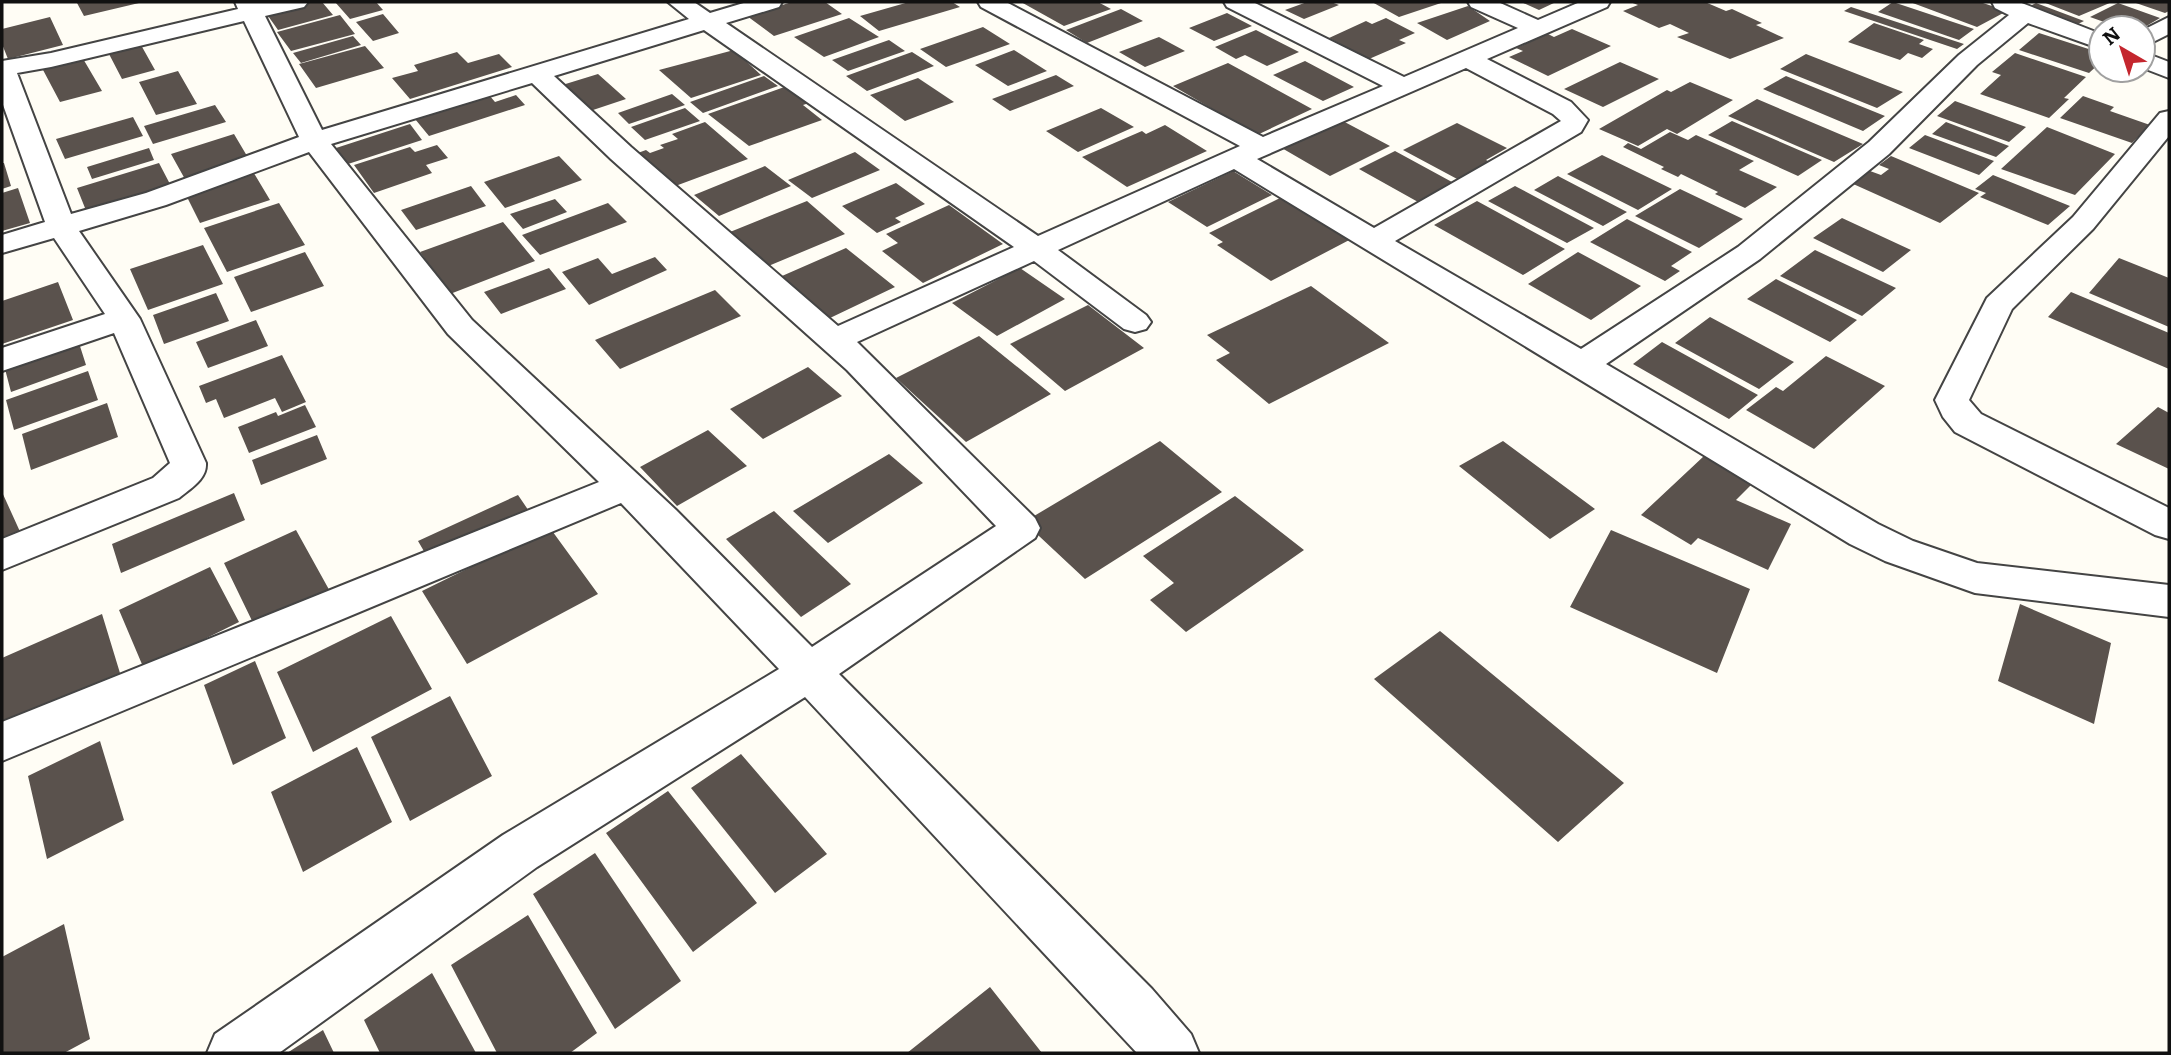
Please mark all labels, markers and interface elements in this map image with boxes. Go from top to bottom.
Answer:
north arrow [2087,14,2157,84]
text: N [2096,19,2126,51]

